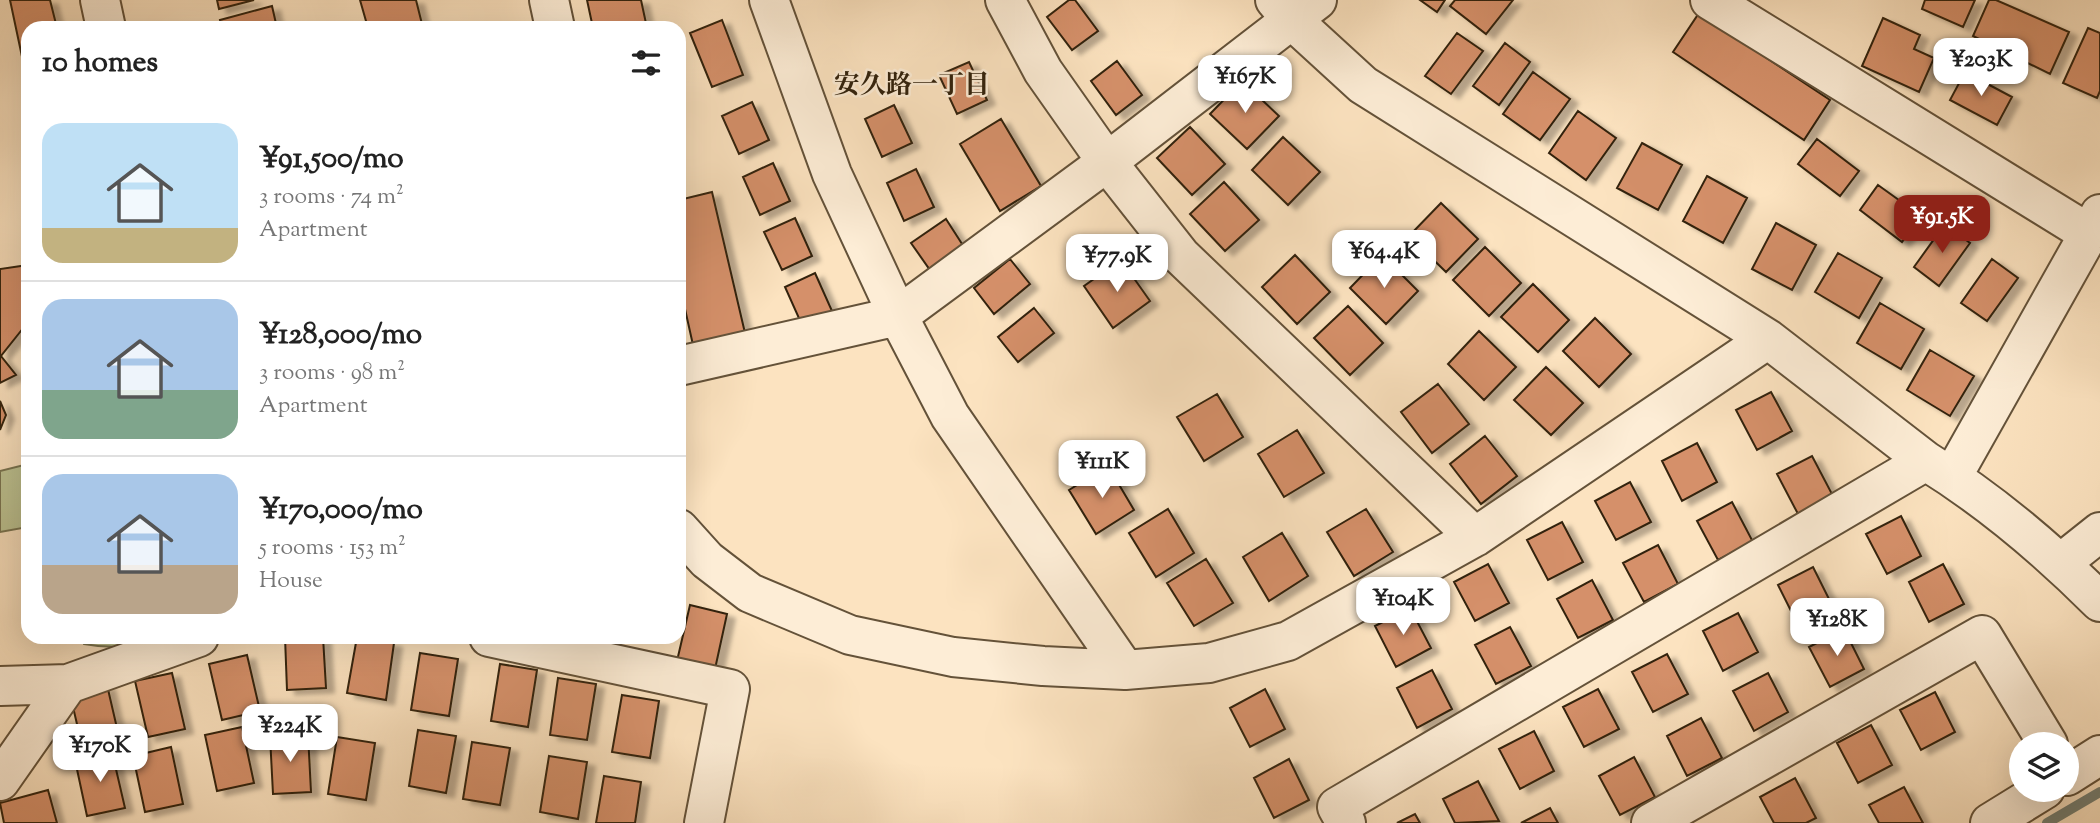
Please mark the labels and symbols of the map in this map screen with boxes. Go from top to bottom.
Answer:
pin: ¥203K [1932,38,2030,98]
pin: ¥167K [1196,55,1294,115]
district label: 安久路一丁目 [834,68,990,105]
pin: ¥91.5K [1885,196,1999,255]
pin: ¥64.4K [1327,230,1441,290]
pin: ¥77.9K [1060,234,1174,294]
pin: ¥111K [1053,440,1151,500]
pin: ¥104K [1354,578,1452,637]
pin: ¥128K [1788,598,1886,658]
pin: ¥224K [241,704,339,764]
pin: ¥170K [51,724,149,784]

